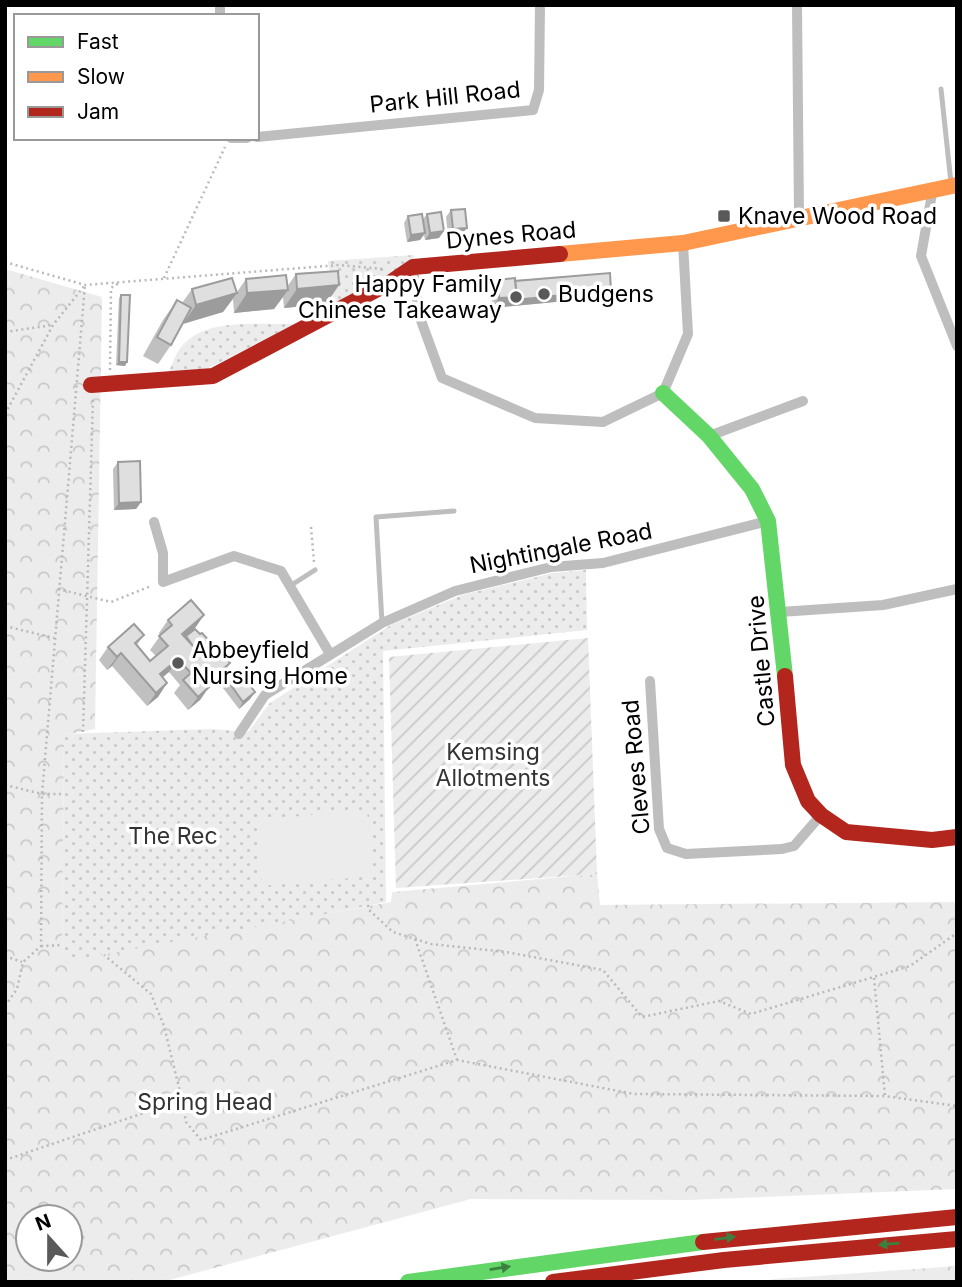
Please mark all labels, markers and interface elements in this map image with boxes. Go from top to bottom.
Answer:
legend [14,14,259,140]
text: Fast [77,29,119,54]
text: Slow [77,64,125,89]
street label: Park Hill Road [368,75,522,119]
text: Jam [77,99,119,124]
place label: Knave Wood Road [738,202,937,230]
marker: Knave Wood Road [716,208,732,224]
street label: Dynes Road [445,215,577,255]
place label: Happy Family Chinese Takeaway [298,270,502,324]
place label: Budgens [558,280,654,308]
marker: Budgens [536,286,552,302]
marker: Happy Family Chinese Takeaway [508,289,524,305]
street label: Nightingale Road [467,517,655,579]
street label: Castle Drive [741,594,781,728]
place label: Abbeyfield Nursing Home [192,636,348,690]
marker: Abbeyfield Nursing Home [170,655,186,671]
street label: Cleves Road [616,698,656,836]
park label: Kemsing Allotments [436,738,550,792]
park label: The Rec [128,822,218,850]
park label: Spring Head [137,1088,273,1116]
north arrow [14,1203,84,1273]
text: N [32,1209,54,1236]
one-way arrow [715,1232,737,1243]
one-way arrow [877,1239,899,1250]
one-way arrow [489,1262,511,1273]

